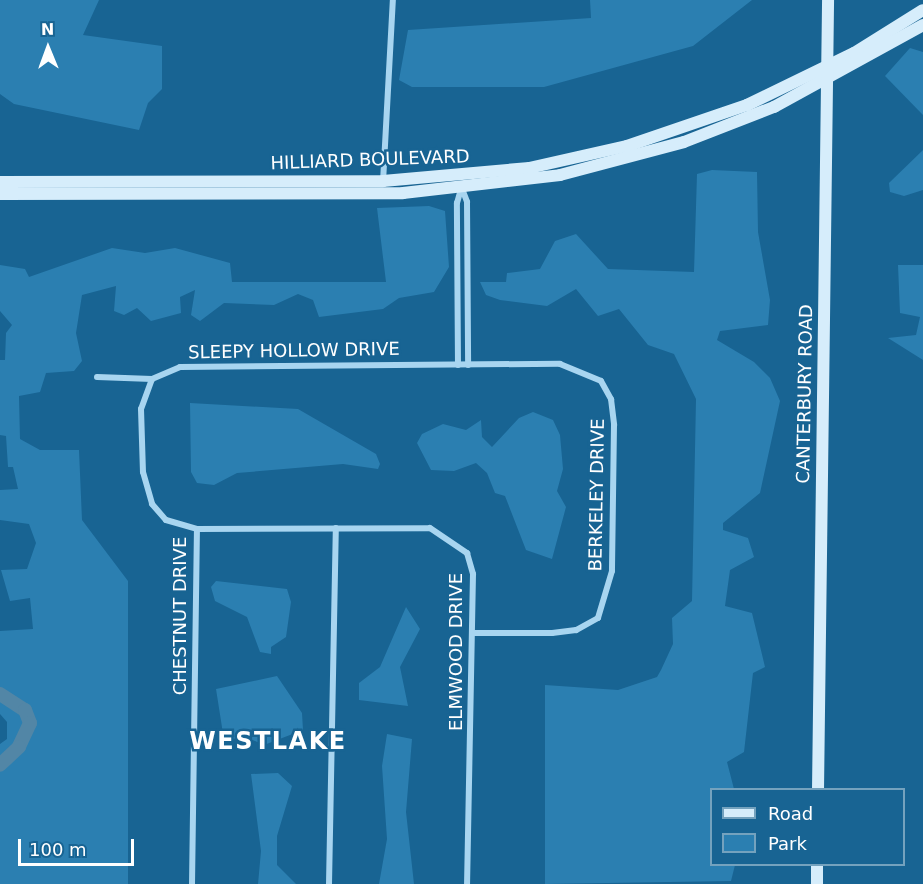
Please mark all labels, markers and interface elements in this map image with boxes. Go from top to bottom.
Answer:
north arrow [18,18,78,78]
text: N [41,20,55,39]
street label: HILLIARD BOULEVARD [270,146,470,174]
street label: CANTERBURY ROAD [793,304,817,484]
street label: SLEEPY HOLLOW DRIVE [188,338,400,364]
street label: BERKELEY DRIVE [585,418,609,572]
street label: CHESTNUT DRIVE [169,537,191,695]
street label: ELMWOOD DRIVE [445,573,467,731]
district label: WESTLAKE [189,728,347,756]
legend [710,788,905,866]
text: Road [768,803,813,824]
scale bar [21,827,136,865]
text: Park [768,833,807,854]
text: 100 m [29,839,87,860]

